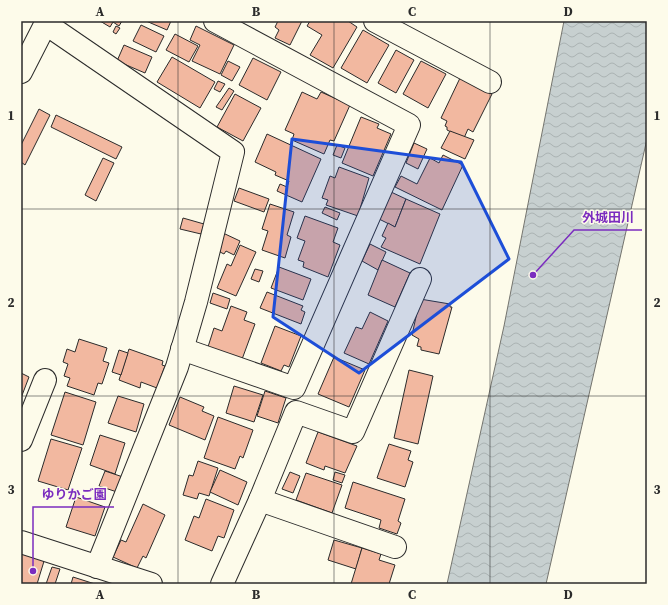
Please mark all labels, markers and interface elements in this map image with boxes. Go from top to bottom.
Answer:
text: A [96,3,105,20]
text: B [252,3,261,20]
text: C [408,3,416,20]
text: D [563,3,573,20]
text: 1 [7,107,15,124]
text: 1 [653,107,661,124]
callout: 外城田川 [574,205,642,230]
text: 外城田川 [582,209,634,226]
text: 2 [7,294,15,311]
text: 2 [653,294,661,311]
text: 3 [7,481,15,498]
text: 3 [653,481,661,498]
callout: ゆりかご園 [33,482,114,507]
text: ゆりかご園 [41,486,107,503]
text: A [96,586,105,603]
text: B [252,586,261,603]
text: C [408,586,416,603]
text: D [563,586,573,603]

